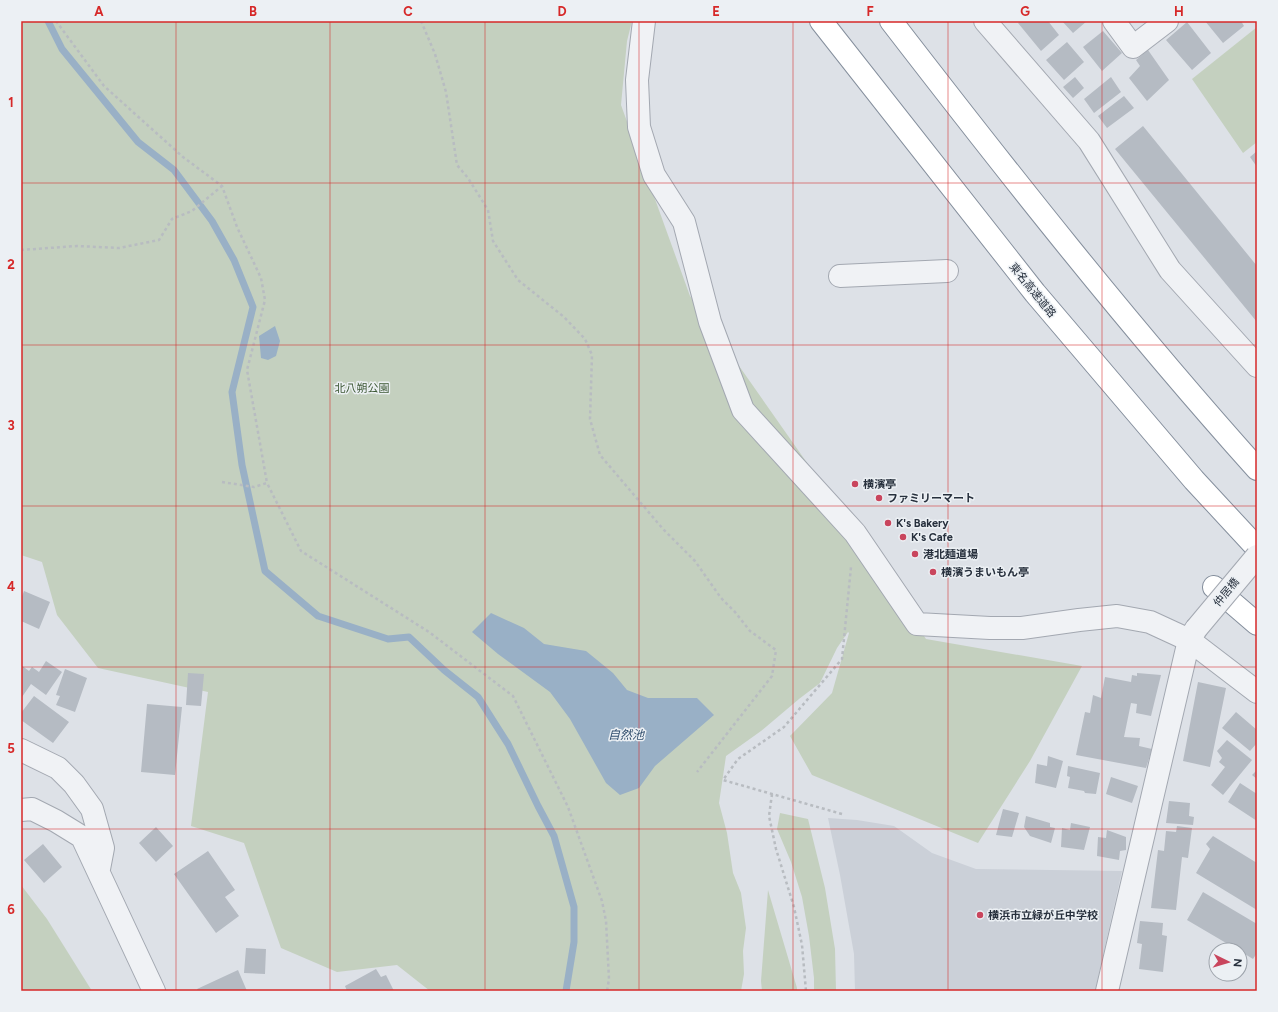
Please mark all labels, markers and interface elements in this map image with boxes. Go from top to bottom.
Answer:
text: A [94,4,104,19]
text: B [249,4,257,19]
text: C [403,4,413,19]
text: D [557,4,567,19]
text: E [712,4,720,19]
text: F [866,4,874,19]
text: G [1020,4,1030,19]
text: H [1174,4,1184,19]
text: 1 [8,95,14,110]
text: 2 [7,257,15,272]
street label: 東名高速道路 [1007,261,1058,320]
park label: 北八朔公園 [335,382,390,395]
text: 3 [7,418,15,433]
place label: 横濱亭 [863,478,896,491]
marker: 横濱亭 [850,479,860,489]
place label: ファミリーマート [887,492,975,505]
marker: ファミリーマート [874,493,884,503]
place label: K's Bakery [896,517,949,530]
marker: K's Bakery [883,518,893,528]
place label: K's Cafe [911,531,953,544]
marker: K's Cafe [898,532,908,542]
place label: 港北麺道場 [923,548,978,561]
marker: 港北麺道場 [910,549,920,559]
place label: 横濱うまいもん亭 [941,566,1029,579]
marker: 横濱うまいもん亭 [928,567,938,577]
street label: 仲居橋 [1211,576,1242,609]
text: 4 [7,579,15,594]
water label: 自然池 [608,728,645,742]
text: 5 [7,741,15,756]
text: 6 [7,902,15,917]
place label: 横浜市立緑が丘中学校 [988,909,1098,922]
marker: 横浜市立緑が丘中学校 [975,910,985,920]
north arrow [1208,942,1248,982]
text: N [1231,958,1244,968]

